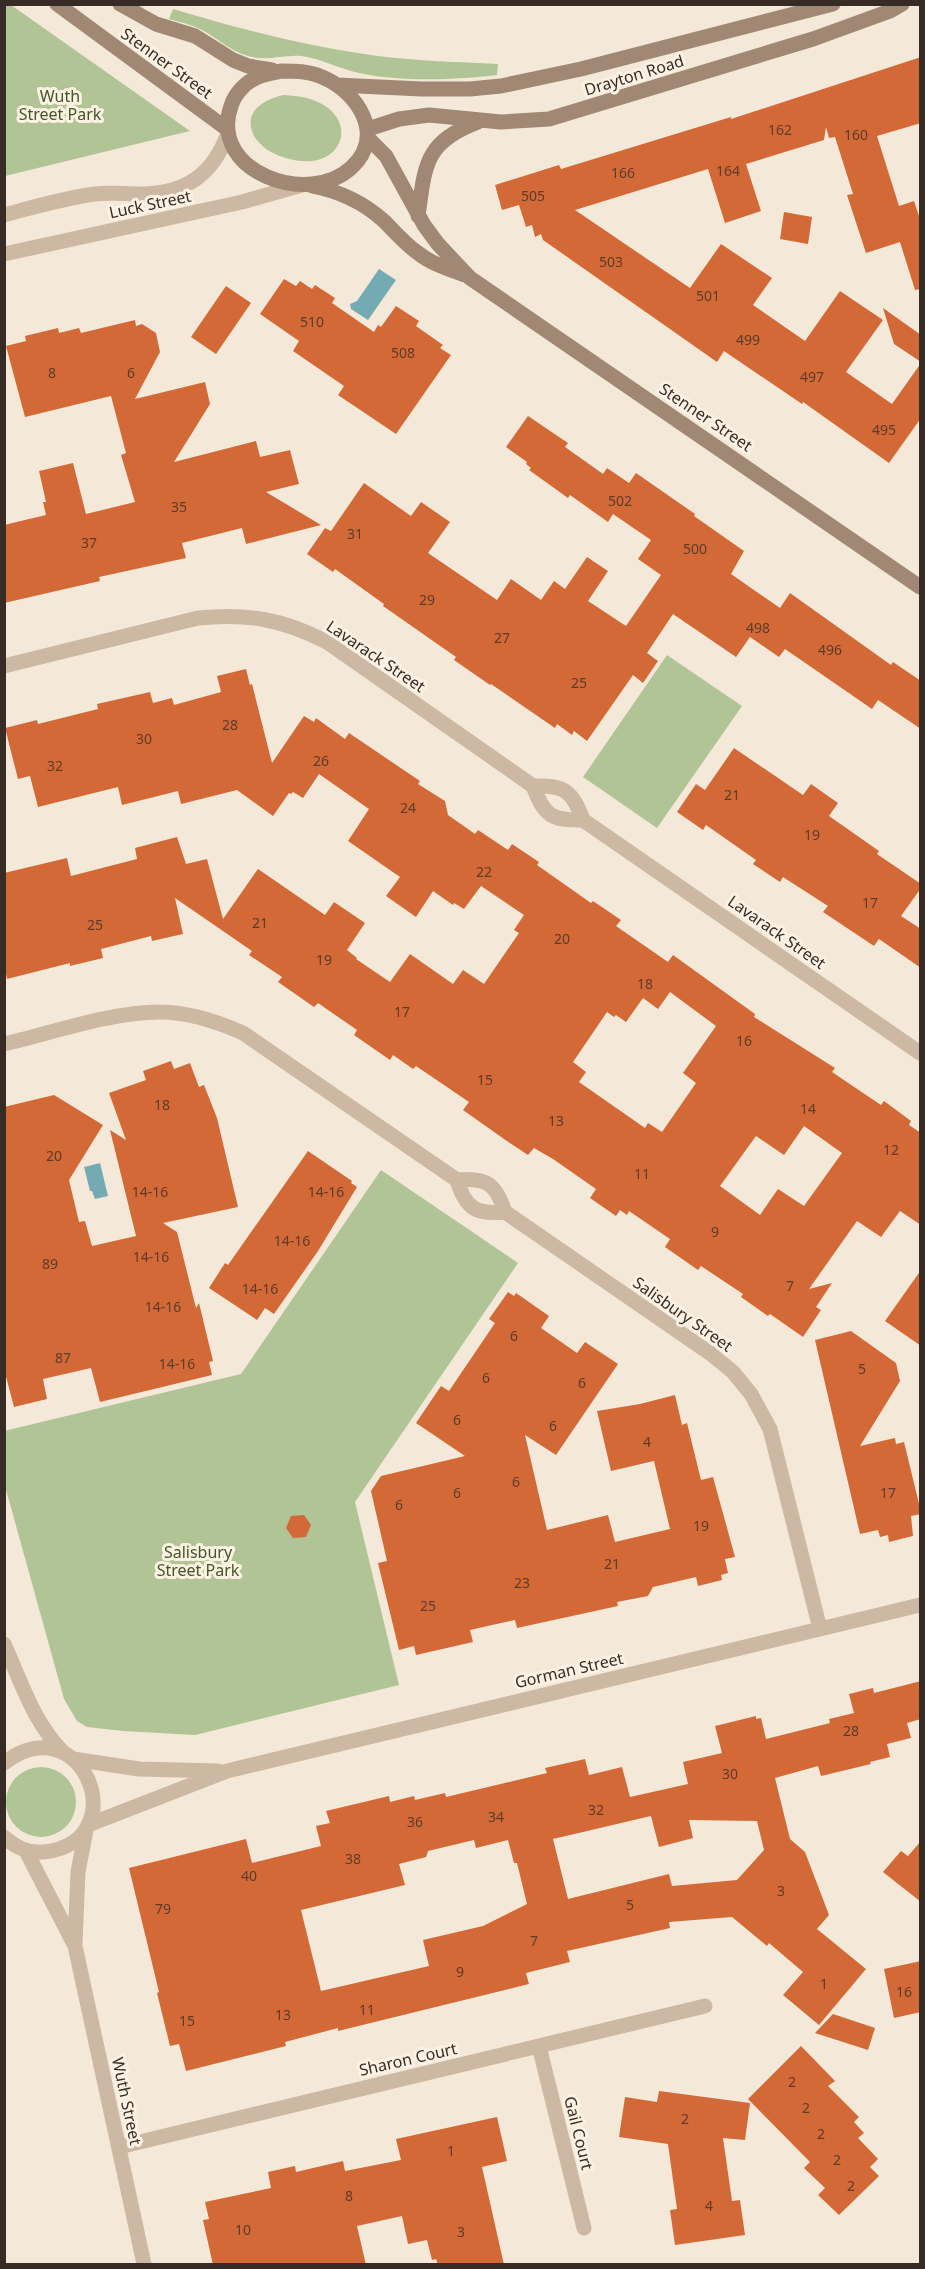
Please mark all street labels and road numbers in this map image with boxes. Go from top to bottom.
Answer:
street label: Stenner Street [117,22,217,104]
street label: Drayton Road [582,49,686,101]
street label: Luck Street [107,185,193,223]
street label: Stenner Street [655,378,757,456]
street label: Lavarack Street [322,615,430,697]
street label: Lavarack Street [724,890,831,974]
street label: Salisbury Street [629,1271,737,1357]
street label: Gorman Street [513,1647,626,1693]
street label: Sharon Court [357,2037,459,2081]
street label: Wuth Street [107,2055,147,2147]
street label: Gail Court [559,2094,599,2172]

